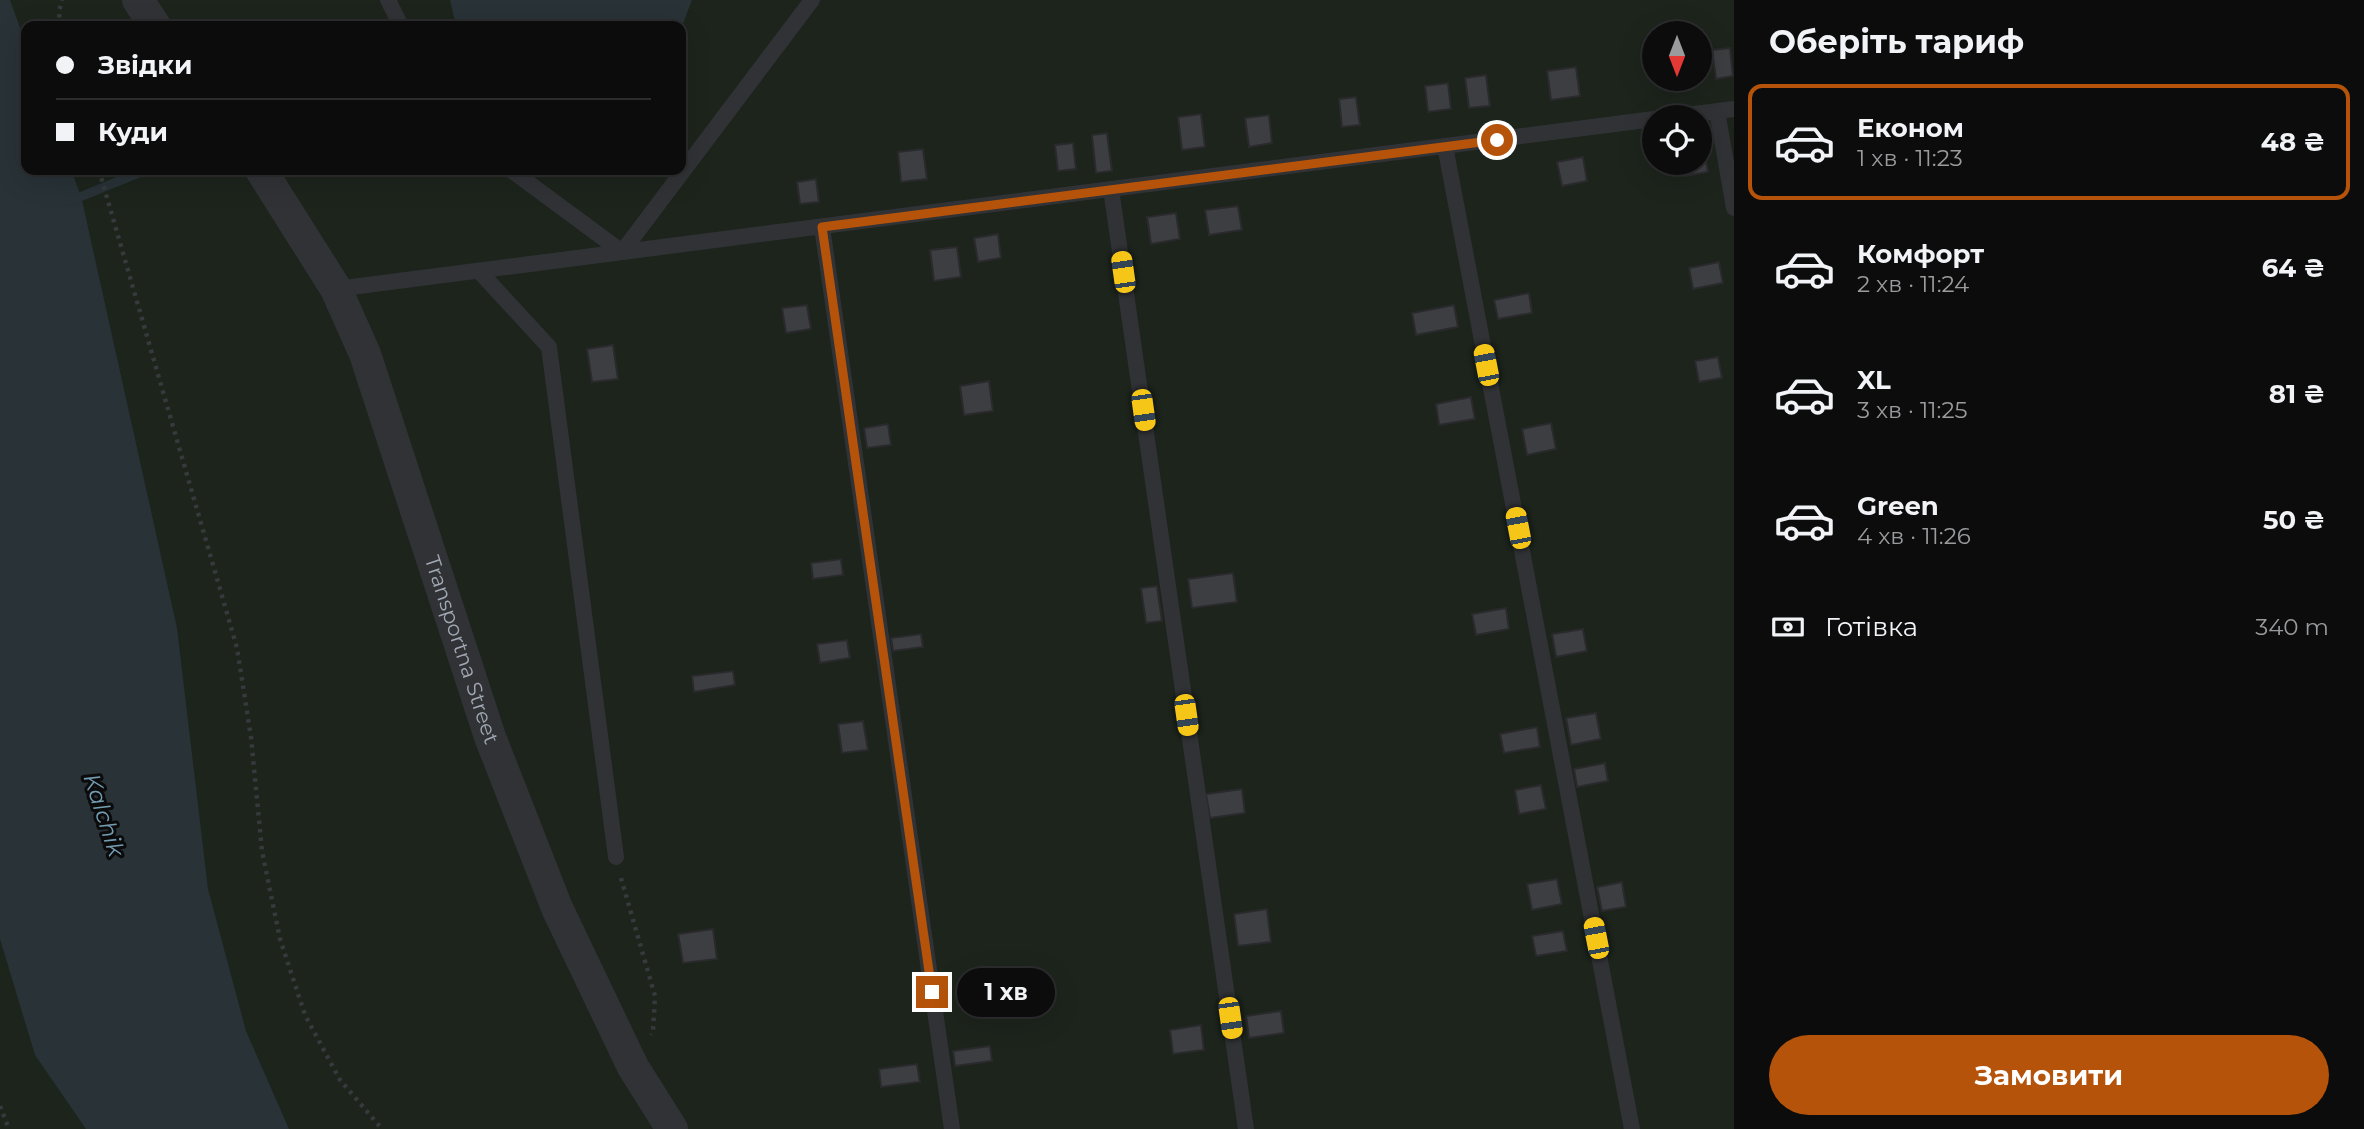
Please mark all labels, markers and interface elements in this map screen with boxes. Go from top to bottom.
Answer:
north arrow [1642,21,1712,91]
map controls [1642,21,1712,175]
text: Оберіть тариф [1769,22,2024,61]
text: Звідки [98,49,192,81]
button: locate [1642,105,1712,175]
icon: car [1773,111,1836,174]
text: Економ [1857,112,1964,144]
text: Куди [98,116,168,148]
route start [1481,124,1513,156]
text: 48 ₴ [2261,126,2325,158]
text: 1 хв · 11:23 [1857,144,1963,172]
icon: car [1773,237,1836,300]
text: Комфорт [1857,238,1984,270]
car [1110,250,1137,294]
text: 64 ₴ [2262,252,2325,284]
text: 2 хв · 11:24 [1857,270,1969,298]
car [1472,342,1501,388]
icon: car [1773,363,1836,426]
text: XL [1857,364,1891,396]
text: 81 ₴ [2269,378,2325,410]
car [1130,388,1157,432]
text: 3 хв · 11:25 [1857,396,1968,424]
icon: car [1773,489,1836,552]
text: Green [1857,490,1939,522]
text: 50 ₴ [2263,504,2325,536]
car [1504,505,1533,551]
text: 4 хв · 11:26 [1857,522,1971,550]
street label: Transportna Street [420,552,504,747]
icon: cash [1769,608,1807,646]
text: Готівка [1825,611,1918,643]
text: 340 m [2255,613,2329,641]
car [1173,693,1200,737]
water label: Kalchik [77,770,131,861]
car [1582,915,1611,961]
callout: 1 хв [956,968,1054,1016]
route end [916,976,948,1008]
text: 1 хв [984,978,1028,1006]
car [1217,996,1244,1040]
button: Замовити [1769,1035,2329,1115]

